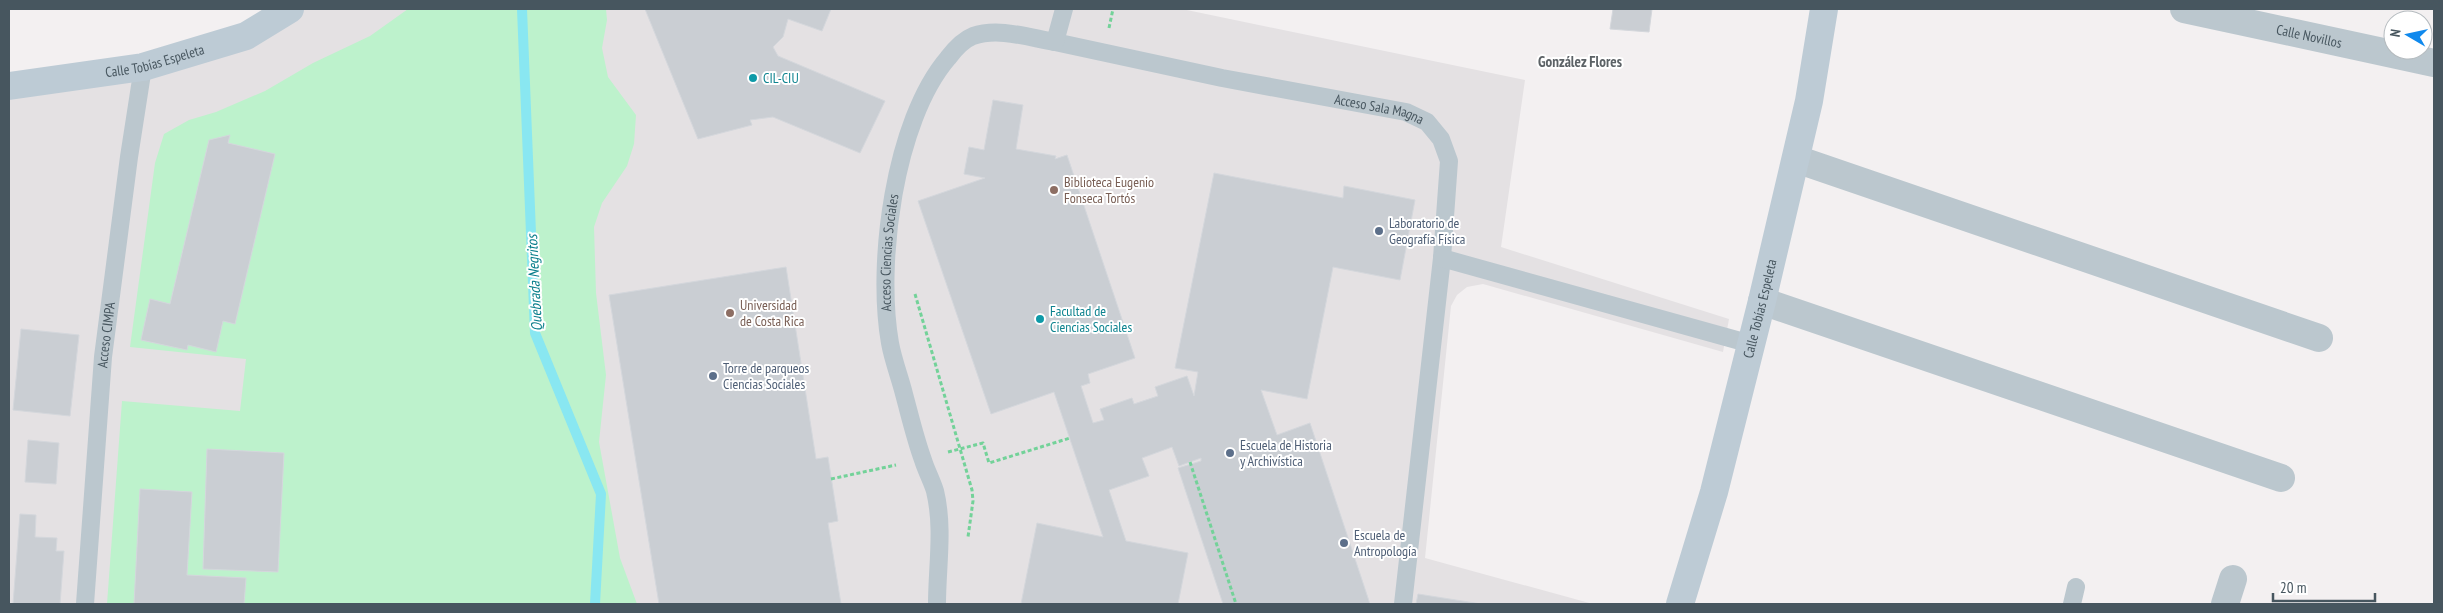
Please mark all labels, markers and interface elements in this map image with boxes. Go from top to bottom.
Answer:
north arrow [2383,10,2433,60]
street label: Calle Novillos [2275,20,2344,52]
text: N [2386,28,2405,38]
street label: Calle Tobías Espeleta [104,40,206,81]
district label: González Flores [1538,52,1622,71]
place label: CIL-CIU [763,69,799,87]
marker: CIL-CIU [747,72,759,84]
street label: Acceso Sala Magna [1333,90,1427,128]
place label: Biblioteca Eugenio Fonseca Tortós [1064,173,1154,207]
marker: Biblioteca Eugenio Fonseca Tortós [1048,184,1060,196]
street label: Acceso Ciencias Sociales [876,192,902,312]
place label: Laboratorio de Geografía Física [1389,214,1465,248]
marker: Laboratorio de Geografía Física [1373,225,1385,237]
water label: Quebrada Negritos [522,232,546,332]
street label: Calle Tobías Espeleta [1739,257,1781,360]
place label: Universidad de Costa Rica [740,296,804,330]
street label: Acceso CIMPA [93,300,119,368]
place label: Facultad de Ciencias Sociales [1050,302,1132,336]
marker: Universidad de Costa Rica [724,307,736,319]
marker: Facultad de Ciencias Sociales [1034,313,1046,325]
place label: Torre de parqueos Ciencias Sociales [723,359,809,393]
marker: Torre de parqueos Ciencias Sociales [707,370,719,382]
place label: Escuela de Historia y Archivística [1240,436,1332,470]
marker: Escuela de Historia y Archivística [1224,447,1236,459]
place label: Escuela de Antropología [1354,526,1417,560]
marker: Escuela de Antropología [1338,537,1350,549]
scale bar [2273,570,2376,602]
text: 20 m [2280,578,2306,597]

